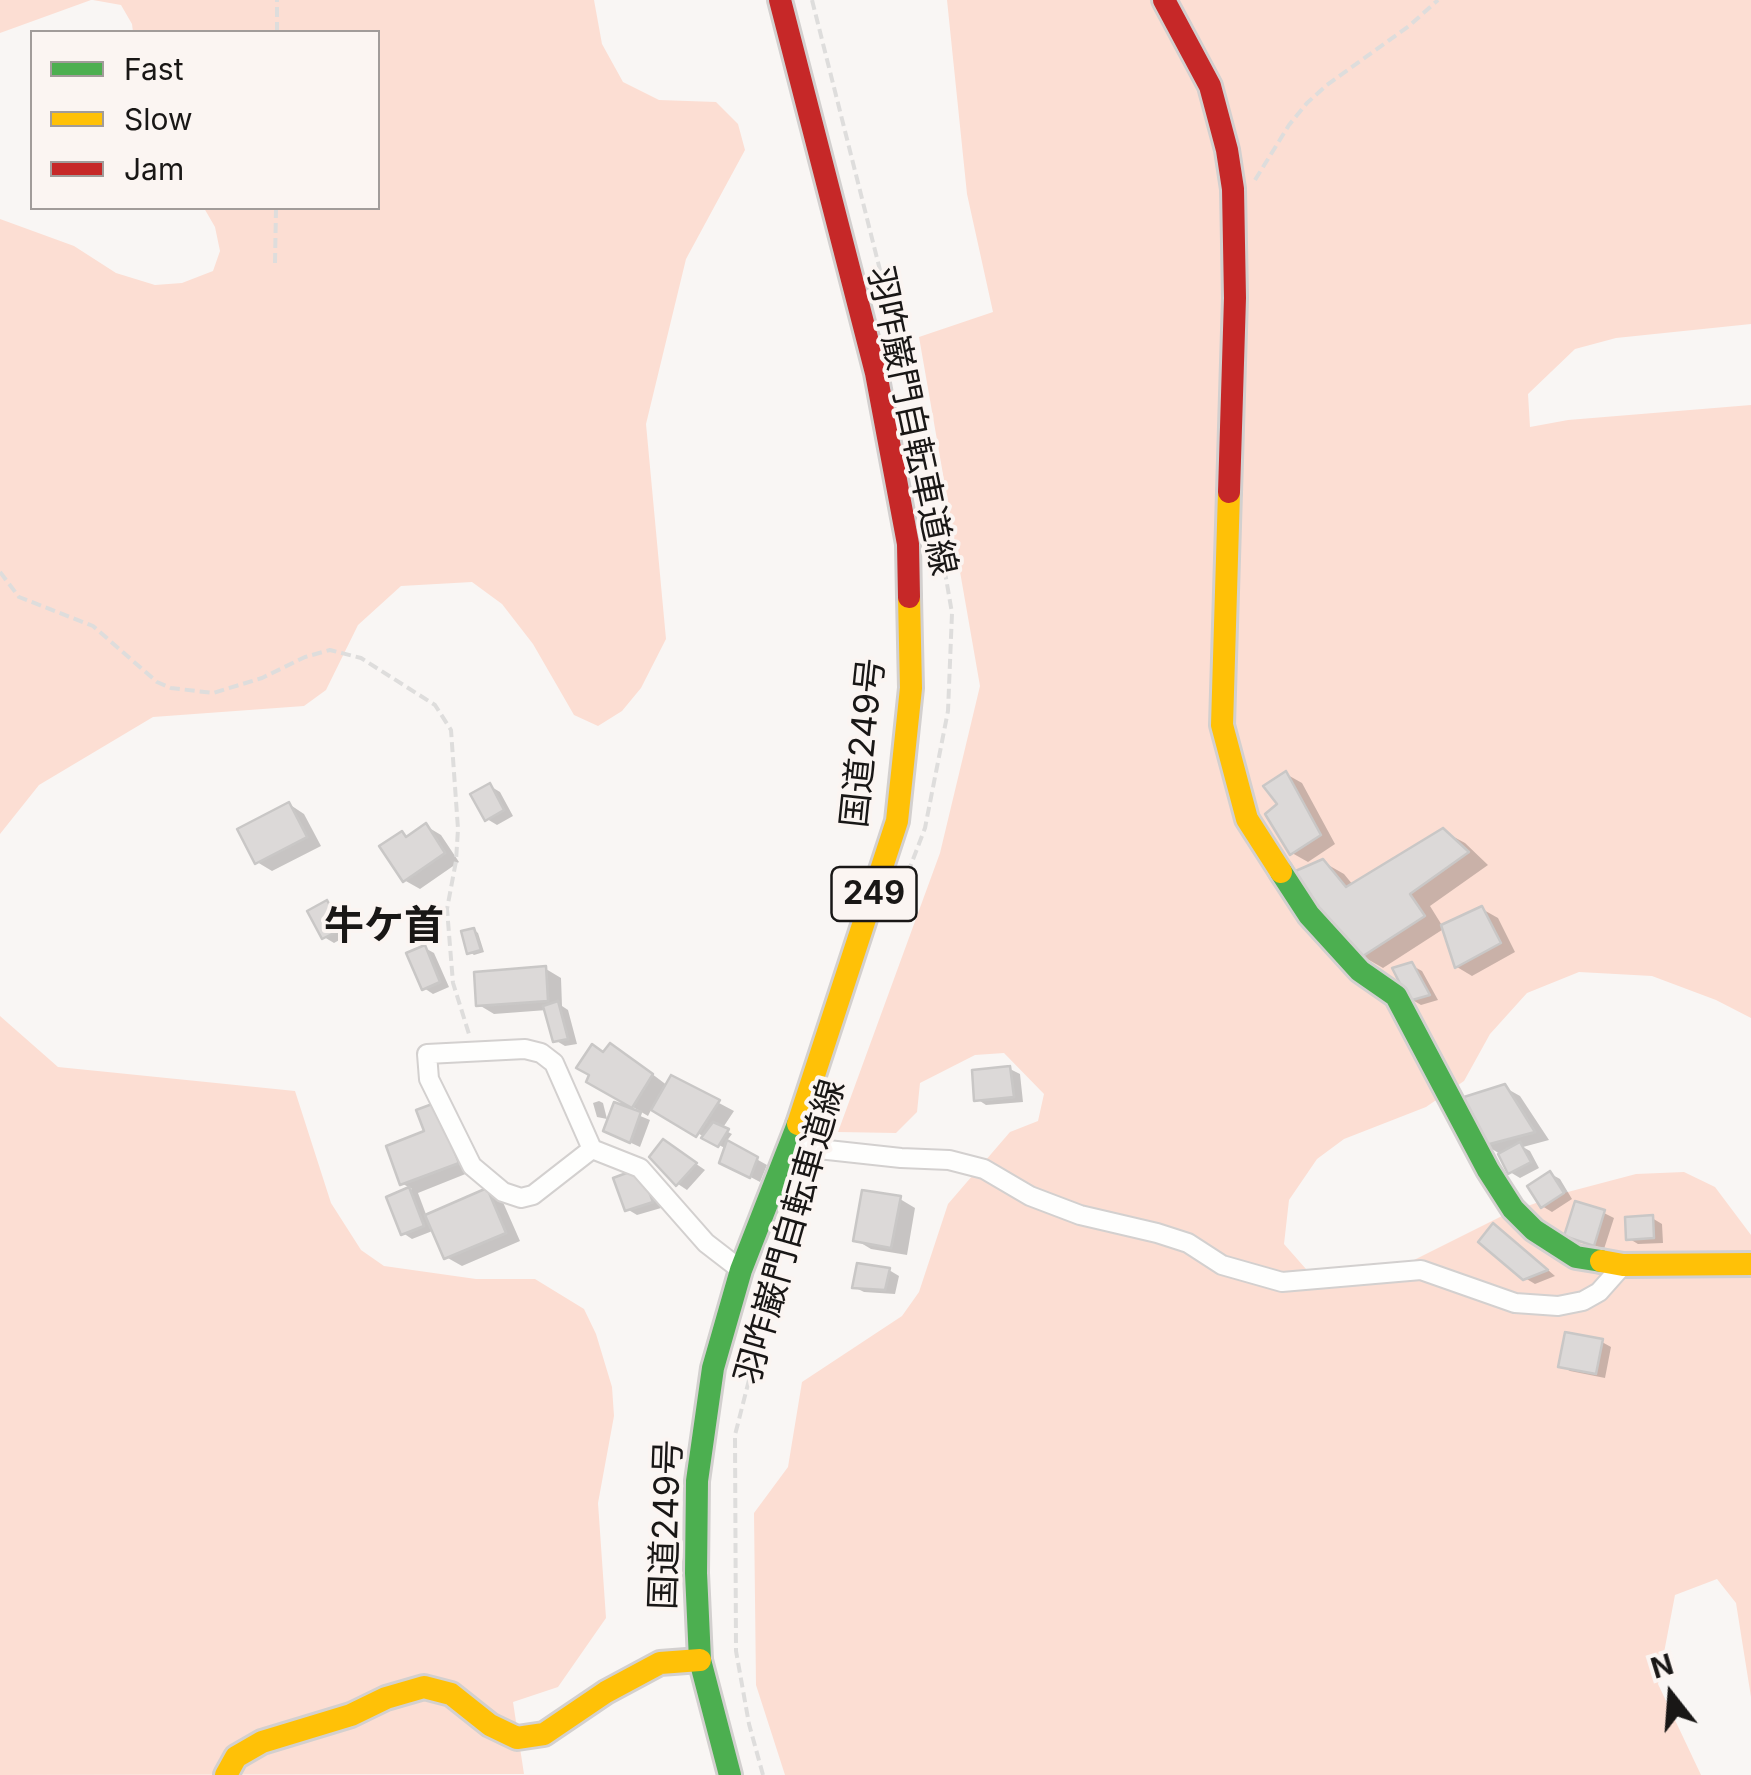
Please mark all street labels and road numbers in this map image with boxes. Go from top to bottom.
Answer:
street label: 羽咋巌門自転車道線 [858,263,964,579]
street label: 国道249号 [834,656,894,830]
road number: 249 [832,867,916,921]
street label: 羽咋巌門自転車道線 [727,1075,855,1389]
street label: 国道249号 [643,1439,691,1611]

